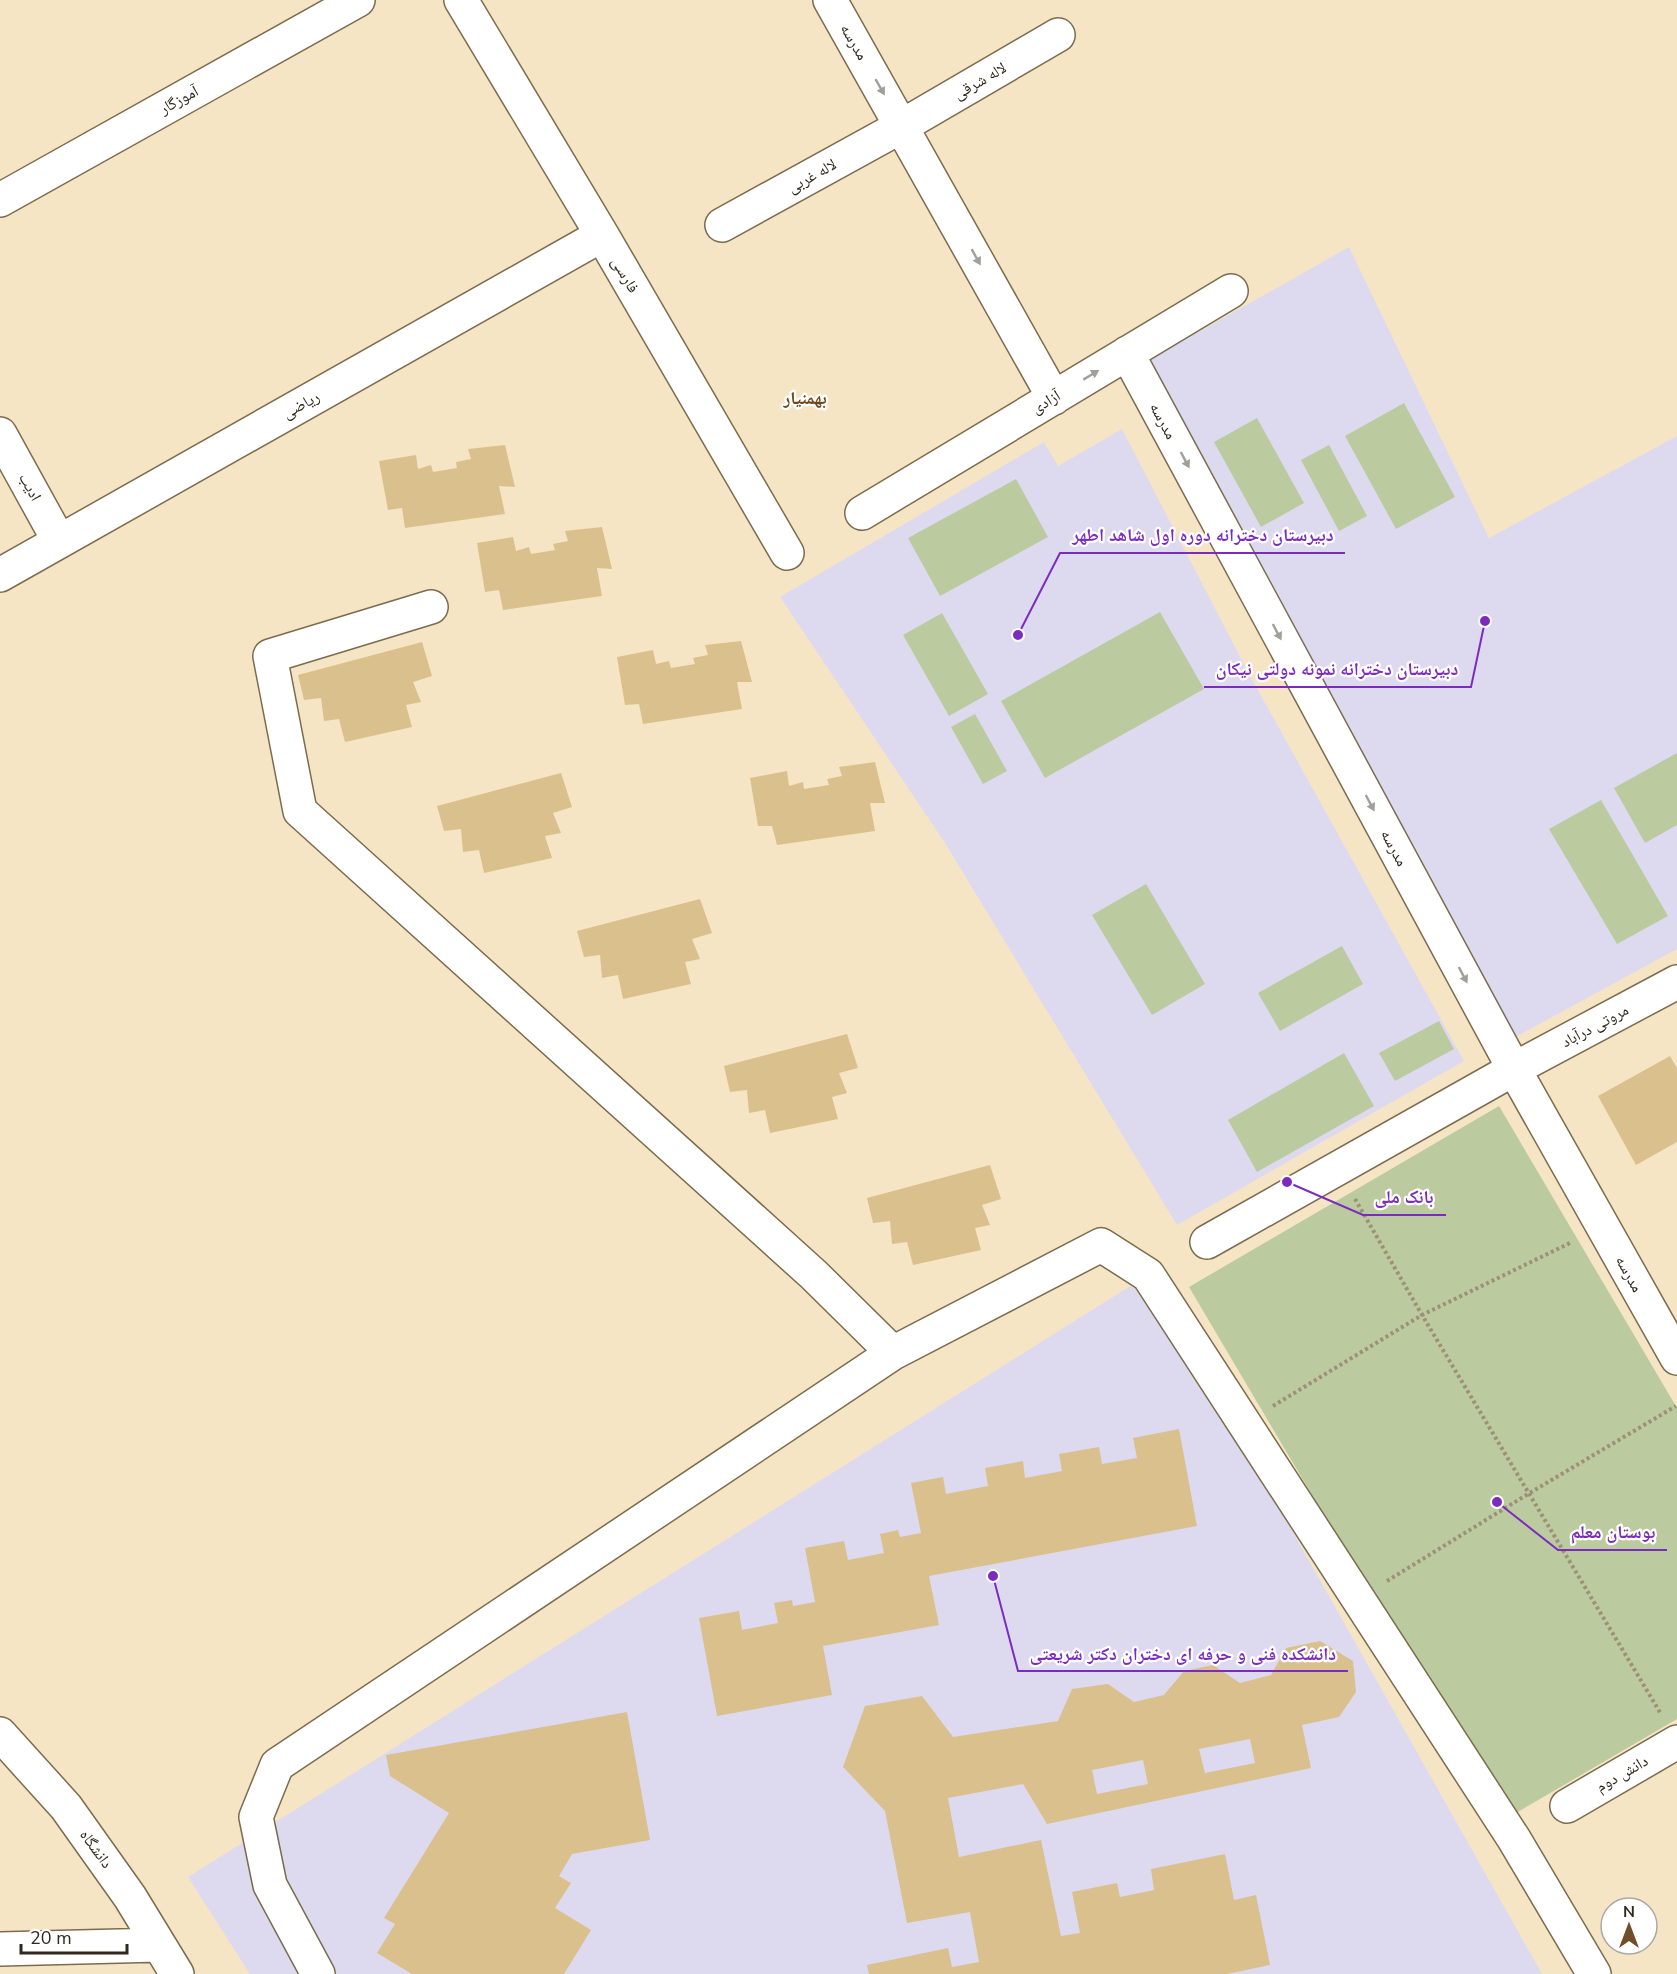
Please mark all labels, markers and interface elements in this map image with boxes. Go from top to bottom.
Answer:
street label: مدرسه [835,20,873,64]
street label: لاله شرقی [950,57,1010,105]
one-way arrow [875,79,885,96]
street label: آموزگار [155,80,203,120]
street label: لاله غربی [784,154,840,198]
one-way arrow [970,249,981,265]
street label: فارسی [606,253,644,297]
one-way arrow [1083,370,1099,381]
street label: آزادی [1027,384,1065,419]
street label: ریاضی [278,386,324,424]
district label: بهمنیار [782,386,827,410]
street label: مدرسه [1144,399,1182,443]
one-way arrow [1180,452,1190,469]
street label: ادیب [13,469,47,505]
callout: دبیرستان دخترانه دوره اول شاهد اطهر [1060,517,1345,553]
text: دبیرستان دخترانه دوره اول شاهد اطهر [1071,523,1334,547]
one-way arrow [1272,624,1282,641]
callout: دبيرستان دخترانه نمونه دولتی نيکان [1204,651,1471,687]
text: دبيرستان دخترانه نمونه دولتی نيکان [1216,657,1458,681]
one-way arrow [1365,795,1375,812]
street label: مدرسه [1375,826,1413,870]
one-way arrow [1458,967,1468,984]
street label: مروتی درآباد [1557,999,1633,1053]
callout: بانک ملی [1363,1179,1446,1215]
text: بانک ملی [1374,1185,1434,1209]
street label: مدرسه [1610,1252,1648,1296]
callout: بوستان معلم [1558,1514,1667,1550]
text: بوستان معلم [1571,1520,1655,1544]
callout: دانشکده فنی و حرفه ای دختران دکتر شریعتی [1018,1635,1348,1671]
text: دانشکده فنی و حرفه ای دختران دکتر شریعتی [1030,1642,1336,1666]
street label: دانش دوم [1592,1750,1652,1798]
street label: دانشگاه [74,1825,118,1873]
north arrow [1599,1896,1659,1956]
text: N [1623,1901,1635,1923]
scale bar [21,1917,128,1955]
text: 20 m [30,1926,72,1950]

